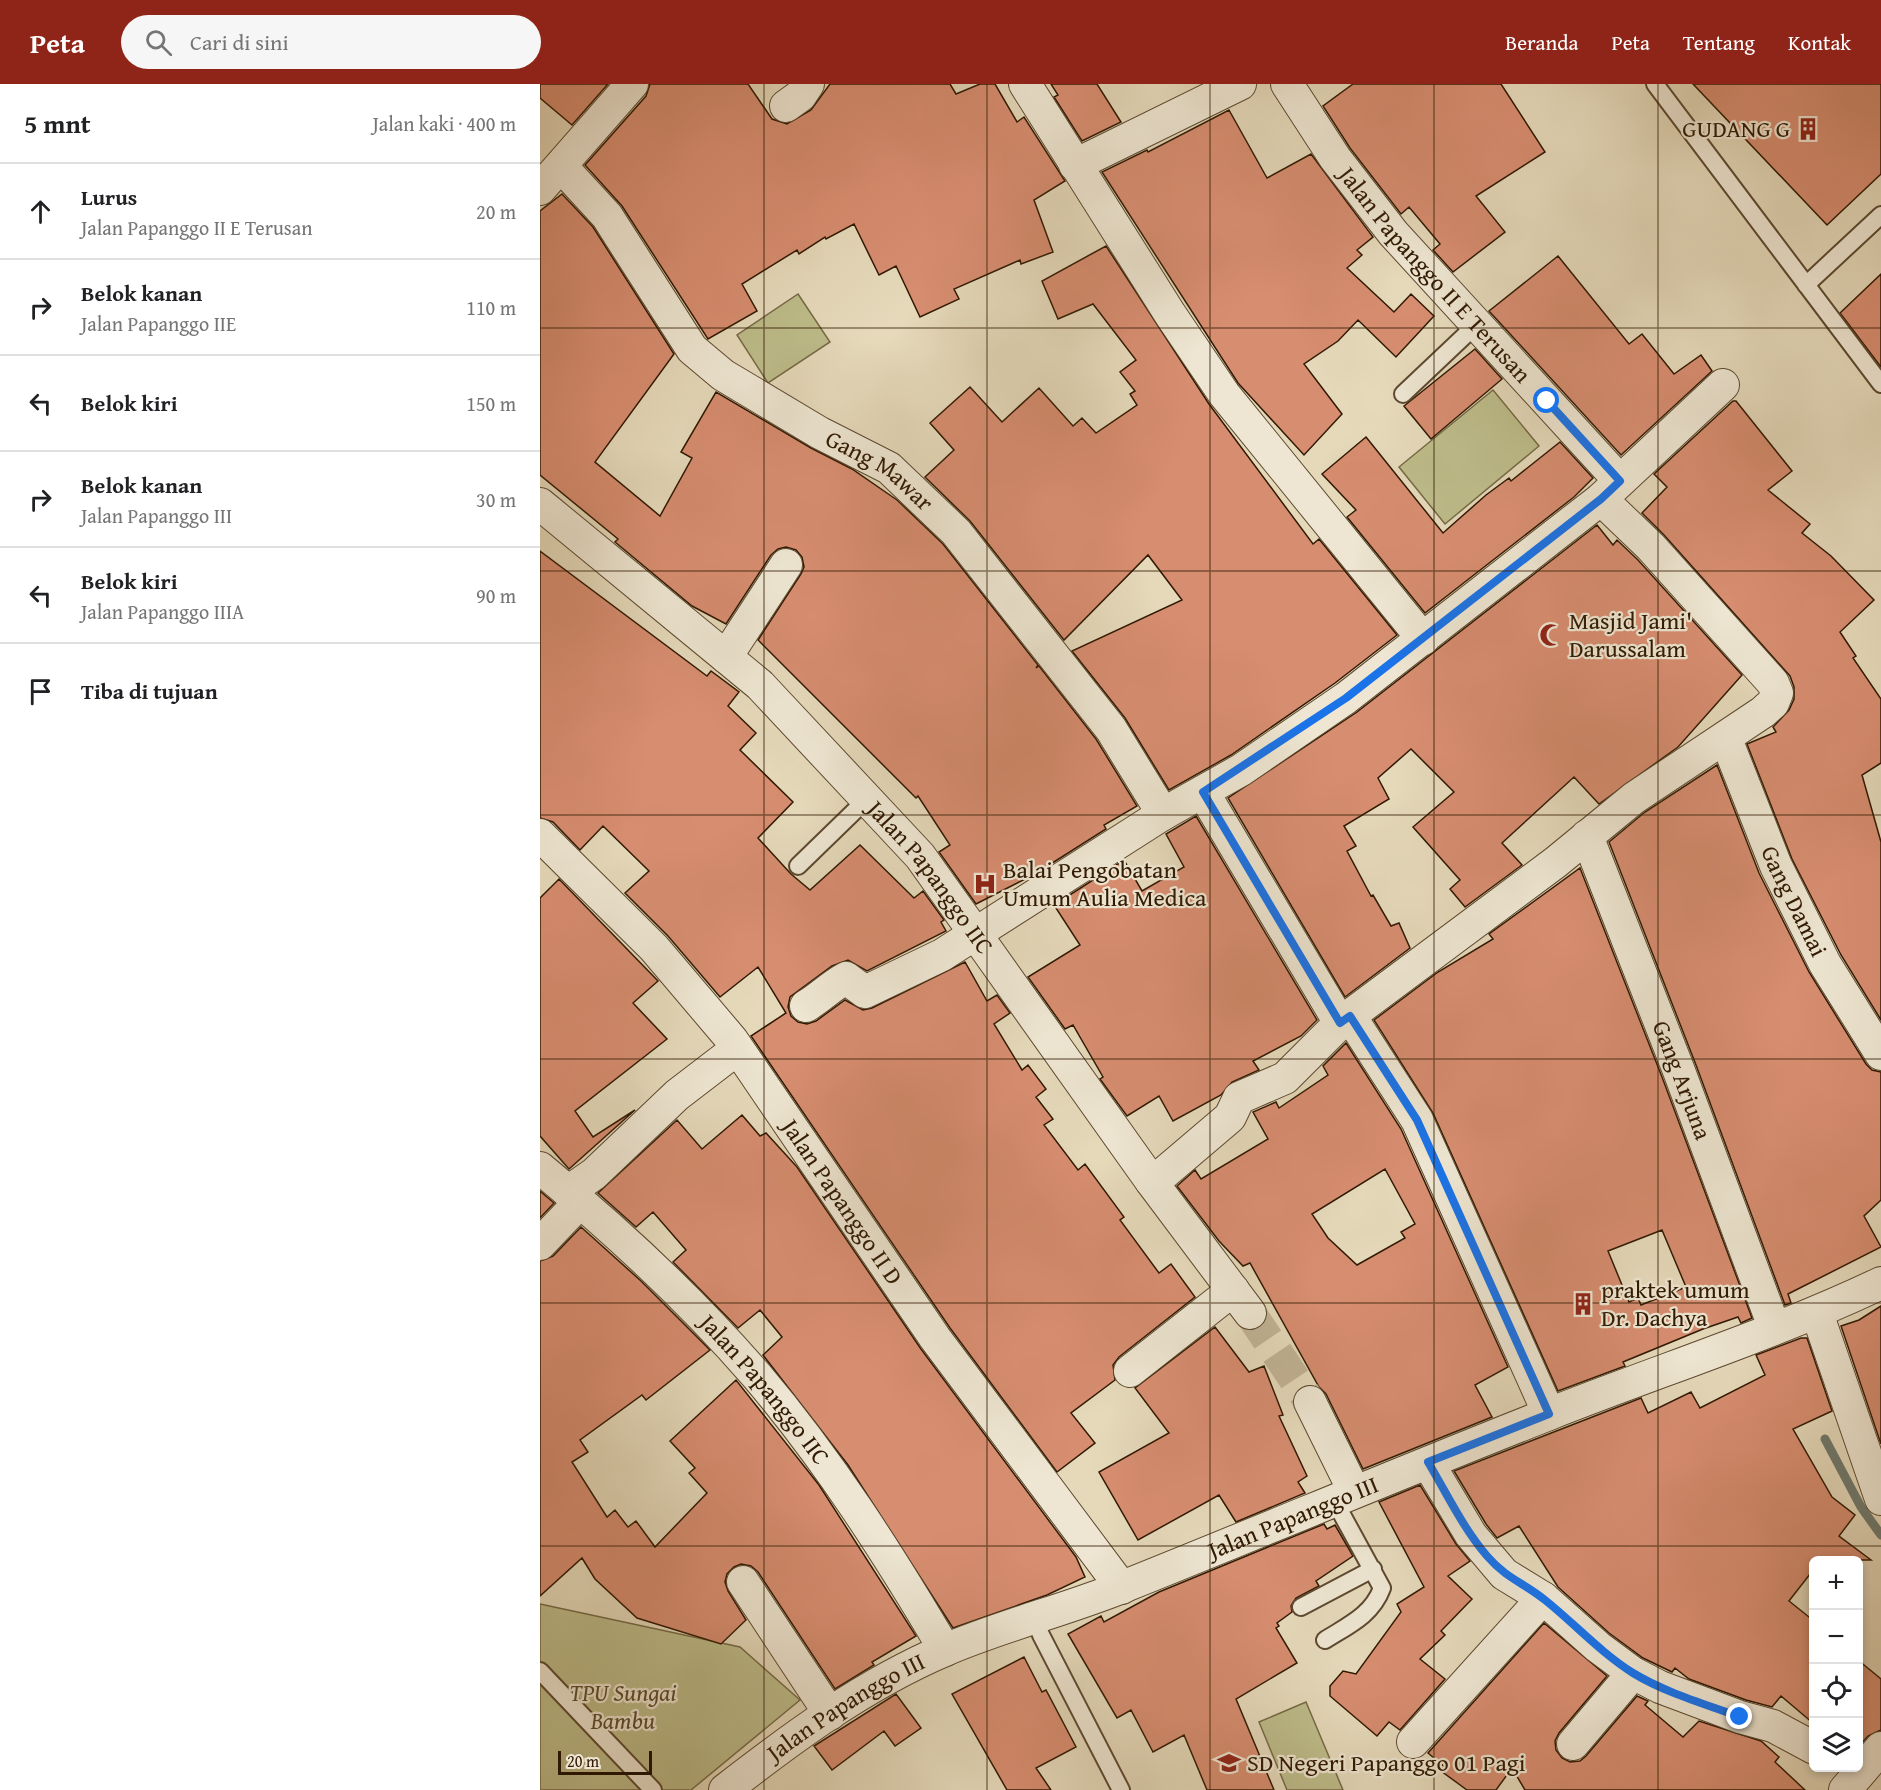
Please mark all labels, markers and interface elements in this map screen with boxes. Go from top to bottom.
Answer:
search box [121,15,541,69]
text: Peta [30,22,85,63]
icon: search [142,26,175,59]
text: Cari di sini [190,26,289,58]
text: Beranda [1505,27,1578,58]
text: Peta [1611,27,1650,58]
text: Tentang [1683,27,1755,58]
text: Kontak [1788,27,1851,58]
text: 5 mnt [24,104,91,143]
text: Jalan kaki · 400 m [372,109,516,138]
place label: GUDANG G [1682,111,1790,146]
building icon: GUDANG G [1795,116,1821,142]
street label: Jalan Papanggo II E Terusan [1329,156,1540,391]
text: Lurus [81,181,137,213]
icon: ahead [24,195,57,228]
text: 20 m [476,197,516,226]
text: Jalan Papanggo II E Terusan [81,213,312,242]
text: Belok kanan [81,277,202,309]
icon: right [24,291,57,324]
text: 110 m [466,293,516,322]
text: Jalan Papanggo IIE [81,309,236,338]
icon: left [24,387,57,420]
text: Belok kiri [81,387,178,419]
route start [1533,387,1559,413]
text: 150 m [466,389,516,418]
street label: Gang Mawar [820,421,942,519]
text: Belok kanan [81,469,202,501]
icon: right [24,483,57,516]
text: 30 m [476,485,516,514]
text: Jalan Papanggo III [81,501,232,530]
text: Belok kiri [81,565,178,597]
icon: left [24,579,57,612]
text: 90 m [476,581,516,610]
text: Jalan Papanggo IIIA [81,597,244,626]
place label: Masjid Jami' Darussalam [1569,603,1692,666]
mosque icon: Masjid Jami' Darussalam [1538,622,1564,648]
icon: arrive [24,675,57,708]
text: Tiba di tujuan [81,675,218,707]
street label: Jalan Papanggo IIC [857,790,1002,961]
street label: Gang Damai [1753,840,1837,963]
place label: Balai Pengobatan Umum Aulia Medica [1003,852,1207,915]
hospital icon: Balai Pengobatan Umum Aulia Medica [972,871,998,897]
street label: Gang Arjuna [1644,1015,1721,1145]
street label: Jalan Papanggo II D [772,1109,912,1292]
place label: praktek umum Dr. Dachya [1601,1272,1750,1335]
building icon: praktek umum Dr. Dachya [1570,1291,1596,1317]
street label: Jalan Papanggo IIC [690,1304,838,1472]
street label: Jalan Papanggo III [1200,1467,1383,1569]
map controls [1809,1556,1863,1772]
button: + [1809,1556,1863,1610]
button: − [1809,1610,1863,1664]
street label: Jalan Papanggo III [757,1644,931,1771]
button: locate [1809,1664,1863,1718]
park label: TPU Sungai Bambu [569,1675,677,1738]
route end [1726,1703,1752,1729]
button: layers [1809,1718,1863,1772]
place label: SD Negeri Papanggo 01 Pagi [1247,1745,1526,1780]
scale bar [558,1748,652,1776]
text: 20 m [567,1749,599,1773]
school or university icon: SD Negeri Papanggo 01 Pagi [1216,1750,1242,1776]

